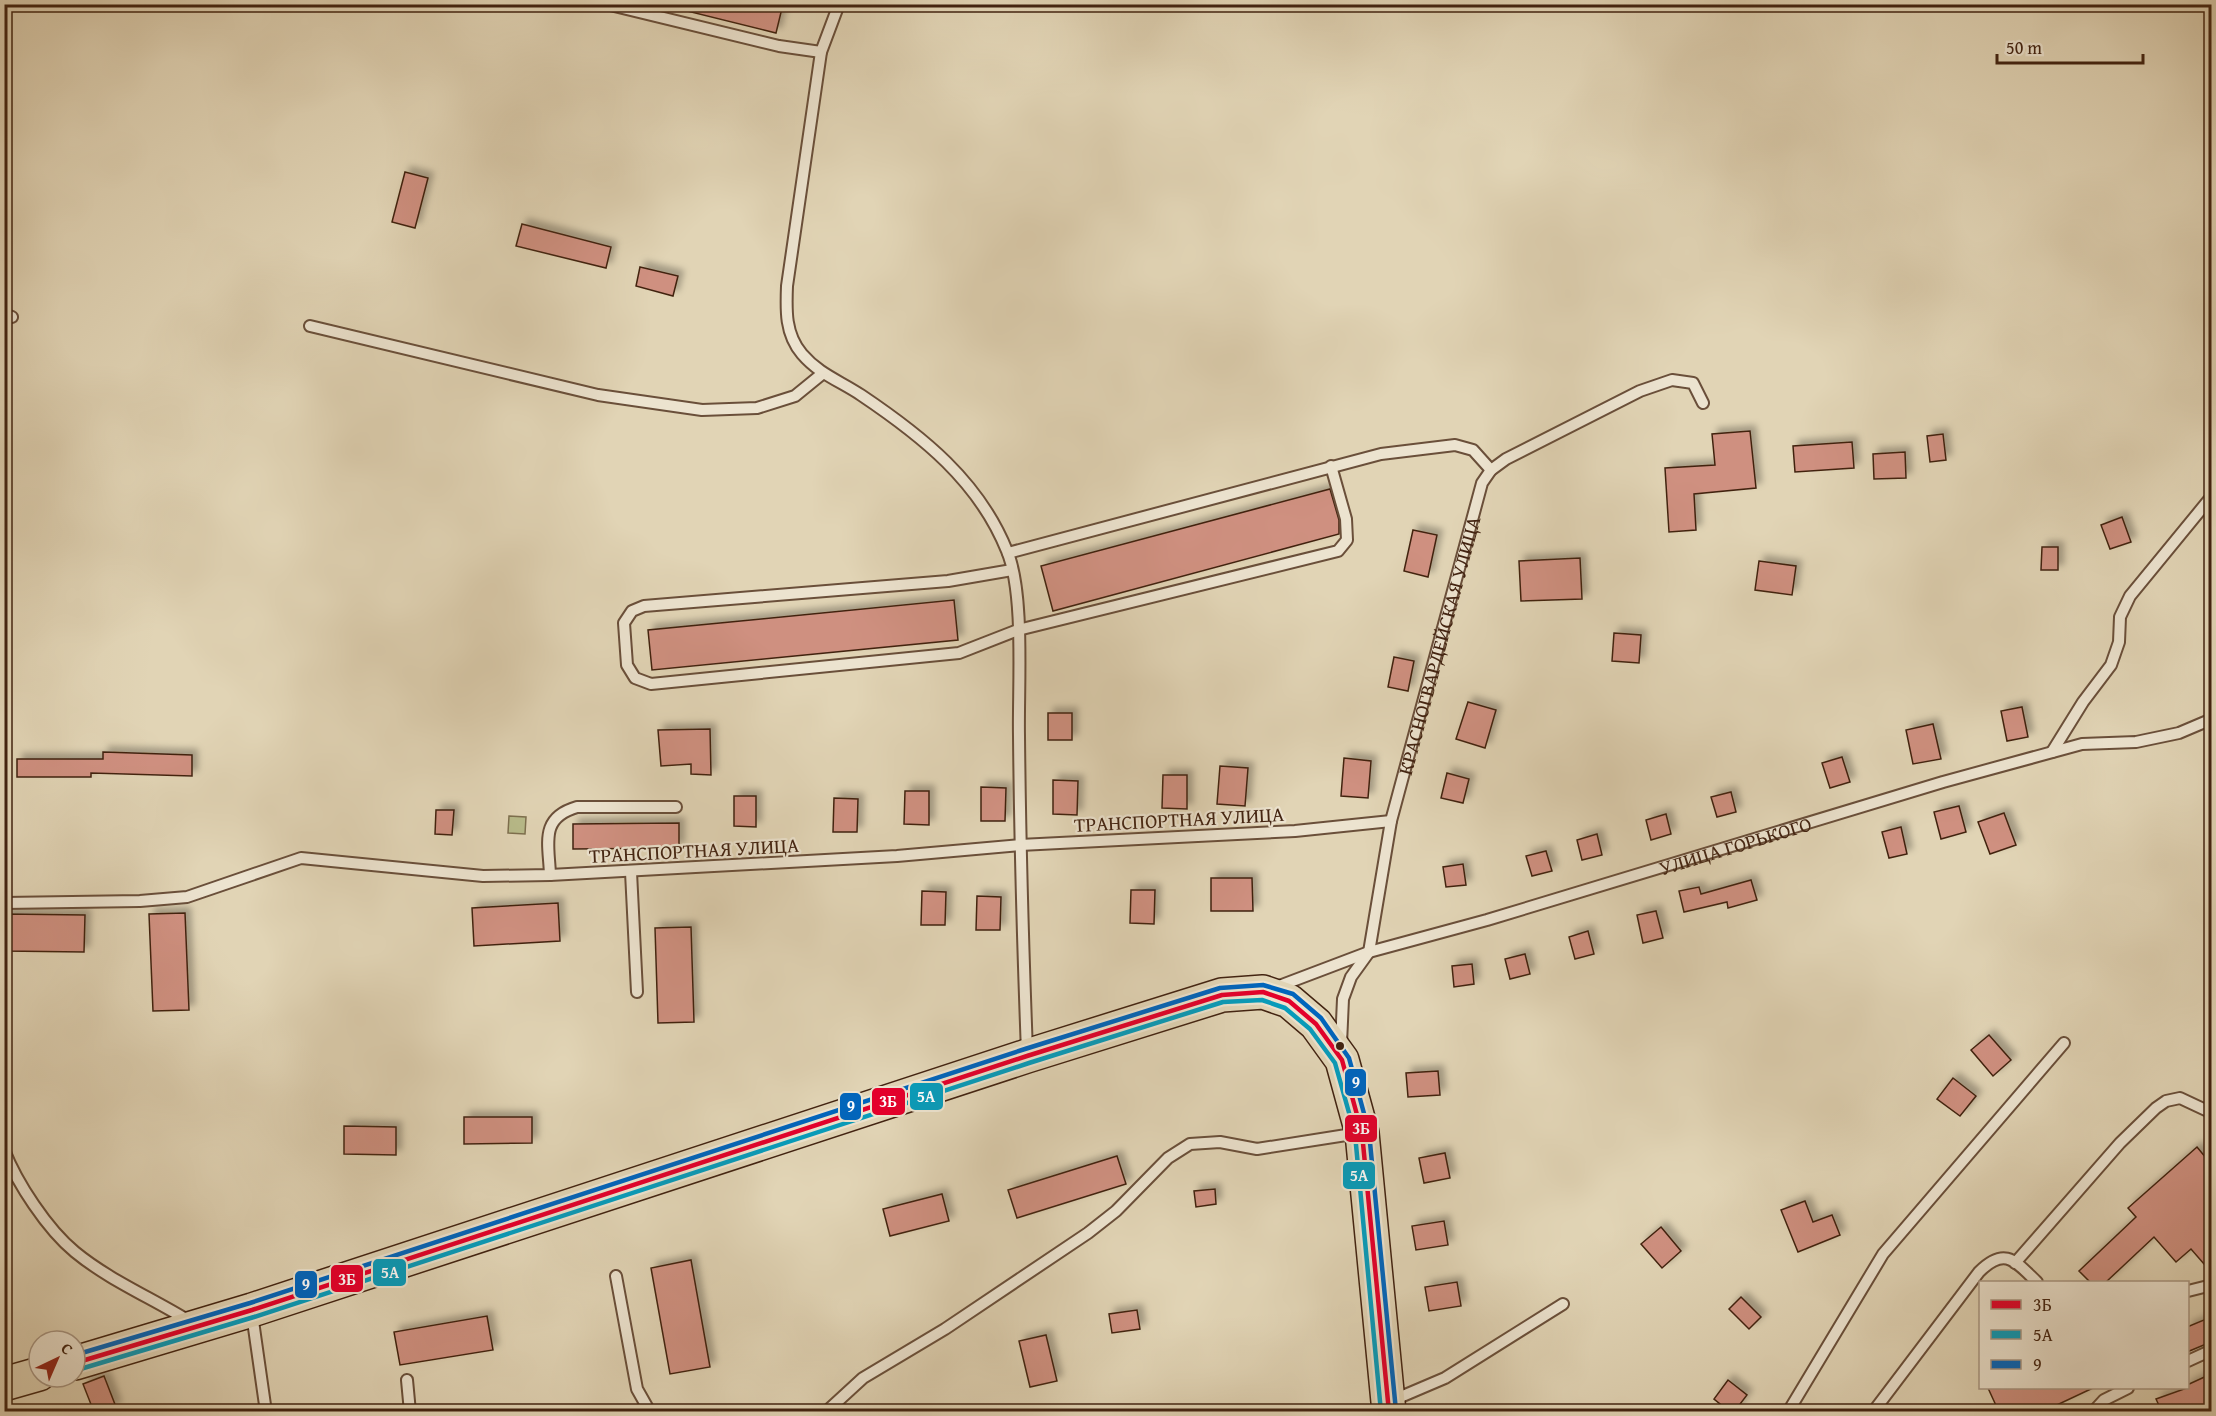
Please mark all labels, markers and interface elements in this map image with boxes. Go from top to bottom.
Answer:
scale bar [1997,27,2142,65]
text: 50 m [2006,34,2042,61]
street label: КРАСНОГВАРДЕЙСКАЯ УЛИЦА [1390,513,1487,778]
street label: ТРАНСПОРТНАЯ УЛИЦА [1073,799,1285,839]
street label: УЛИЦА ГОРЬКОГО [1655,808,1815,882]
street label: ТРАНСПОРТНАЯ УЛИЦА [588,830,800,870]
unlabelled marker [1334,1040,1346,1052]
line badge: 9 [1344,1068,1367,1097]
text: 9 [1352,1070,1360,1094]
line badge: 5А [909,1082,944,1111]
text: 5А [917,1084,936,1108]
line badge: 3Б [871,1087,906,1116]
text: 3Б [879,1089,897,1113]
line badge: 9 [839,1092,862,1121]
text: 9 [847,1094,855,1118]
line badge: 3Б [1344,1114,1378,1143]
text: 3Б [1352,1116,1370,1140]
line badge: 5А [1342,1161,1376,1190]
text: 5А [1350,1163,1369,1187]
line badge: 5А [372,1258,407,1287]
text: 5А [381,1260,400,1284]
line badge: 3Б [330,1264,364,1293]
text: 3Б [338,1267,356,1291]
line badge: 9 [294,1270,318,1299]
text: 9 [302,1272,310,1296]
legend [1979,1281,2189,1389]
text: 3Б [2033,1291,2052,1318]
text: 5А [2033,1321,2053,1348]
north arrow [27,1329,87,1389]
text: С [56,1336,79,1360]
text: 9 [2033,1351,2042,1378]

